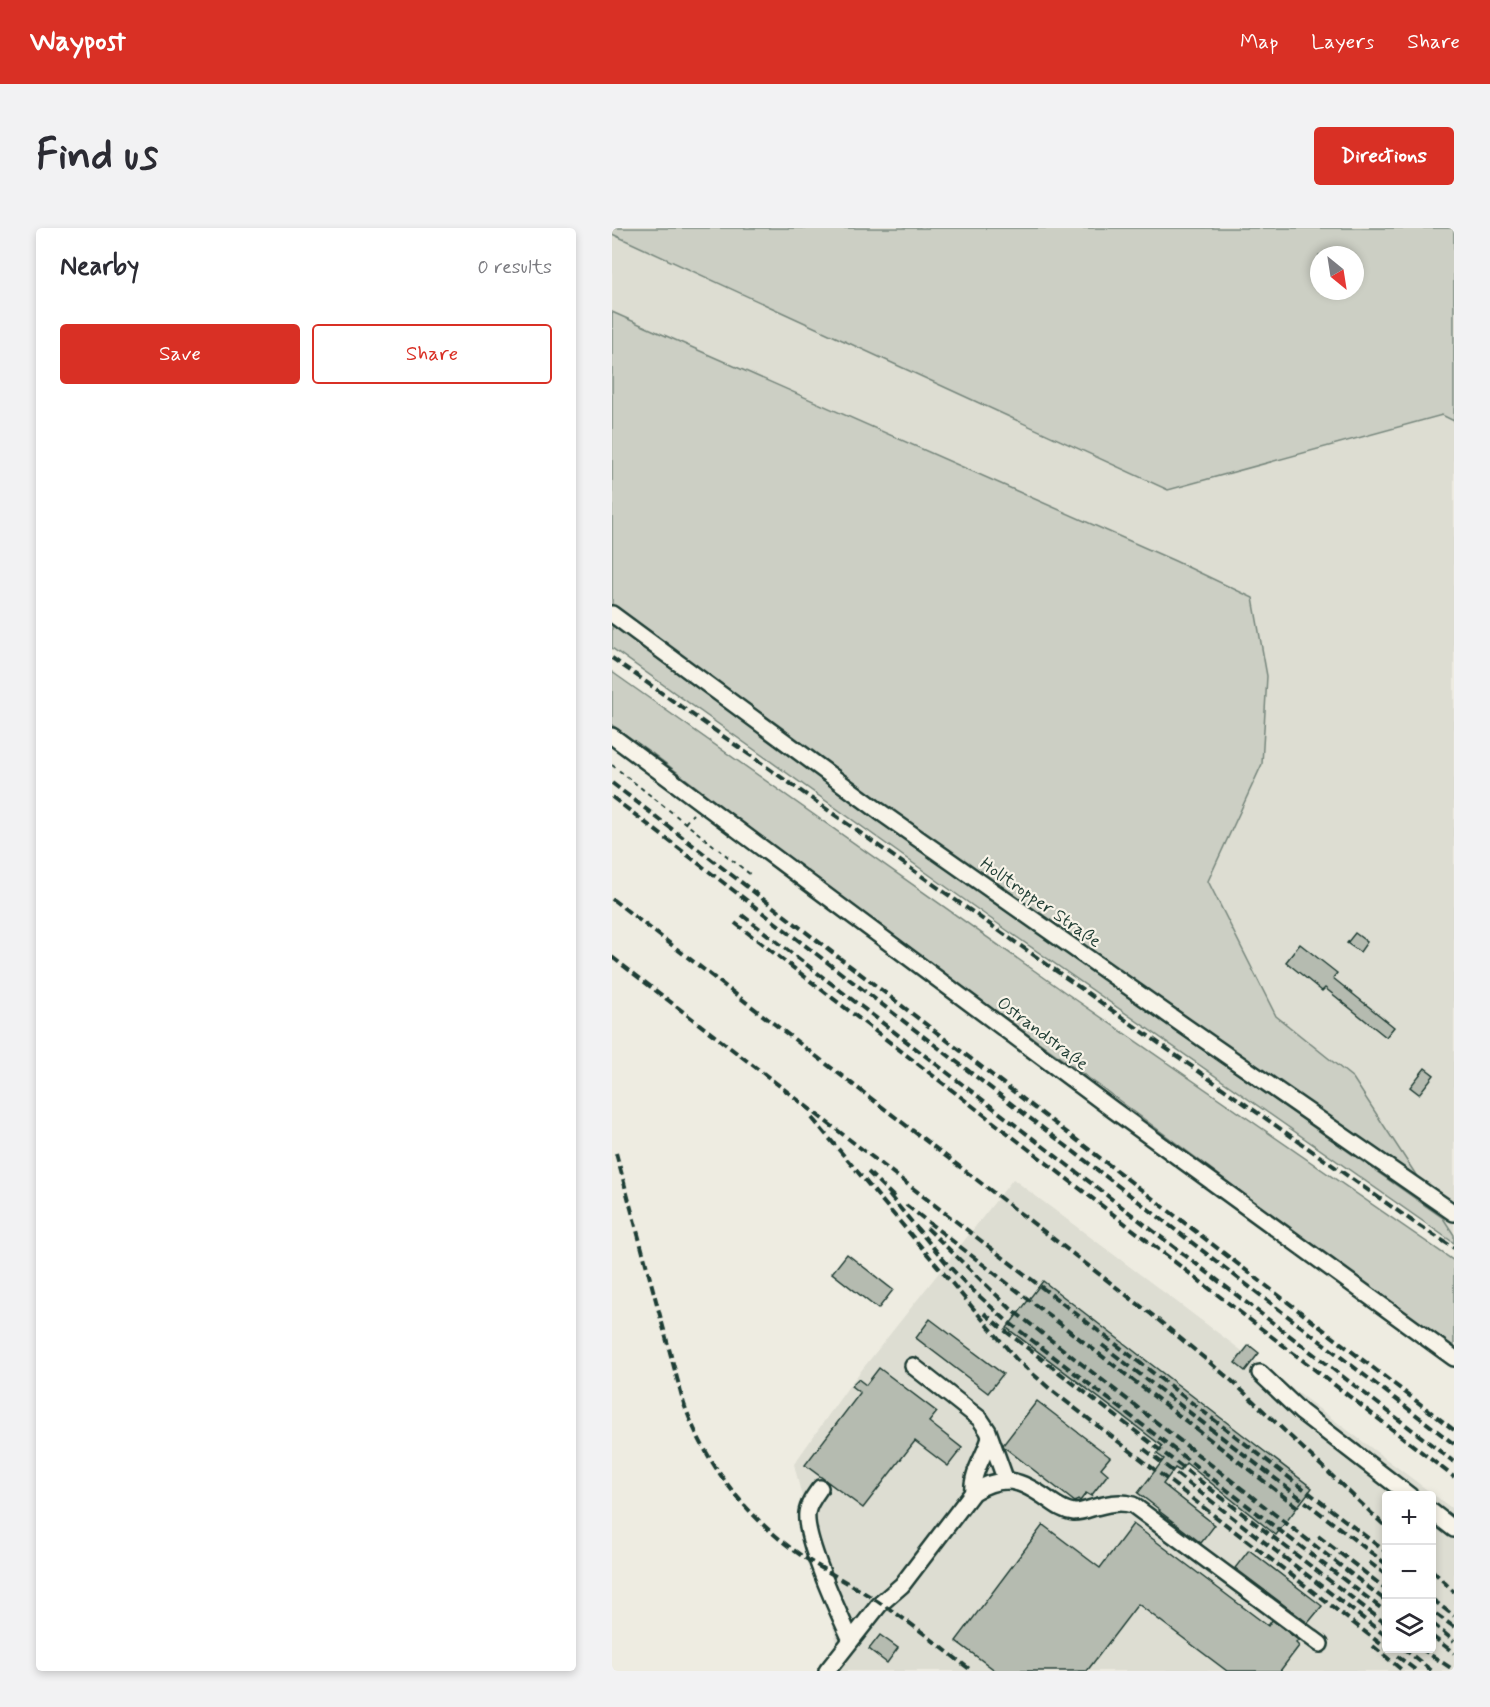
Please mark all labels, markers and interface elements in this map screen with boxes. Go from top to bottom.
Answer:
text: Waypost [30,24,126,61]
text: Map [1240,28,1278,56]
text: Layers [1311,28,1374,56]
text: Share [1407,28,1460,56]
button: Directions [1314,127,1454,185]
text: Find us [36,129,158,184]
north arrow [1310,246,1364,300]
text: Nearby [60,250,139,284]
text: 0 results [478,254,552,281]
button: Save [60,324,300,384]
button: Share [312,324,552,384]
street label: Holltropper Straße [975,852,1106,954]
street label: Ostrandstraße [992,991,1093,1076]
map controls [1382,1491,1436,1653]
button: + [1382,1491,1436,1545]
button: − [1382,1545,1436,1599]
button: layers [1382,1599,1436,1653]

